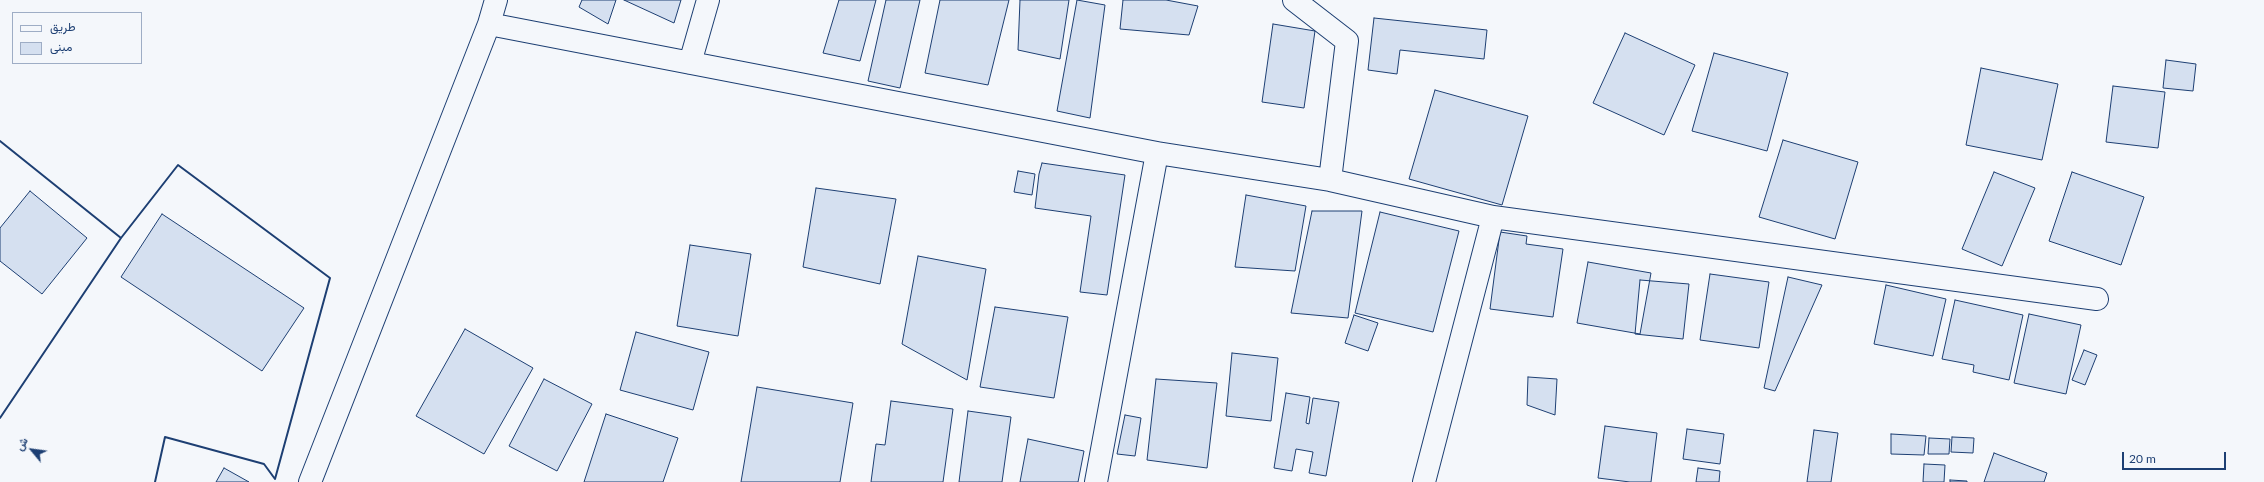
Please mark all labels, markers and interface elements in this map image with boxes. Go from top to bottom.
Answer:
legend [12,12,142,64]
text: طريق [50,19,75,34]
text: مبنى [50,39,72,54]
north arrow [12,430,52,470]
text: ش [12,435,30,453]
scale bar [2124,444,2228,470]
text: 20 m [2129,451,2156,466]

